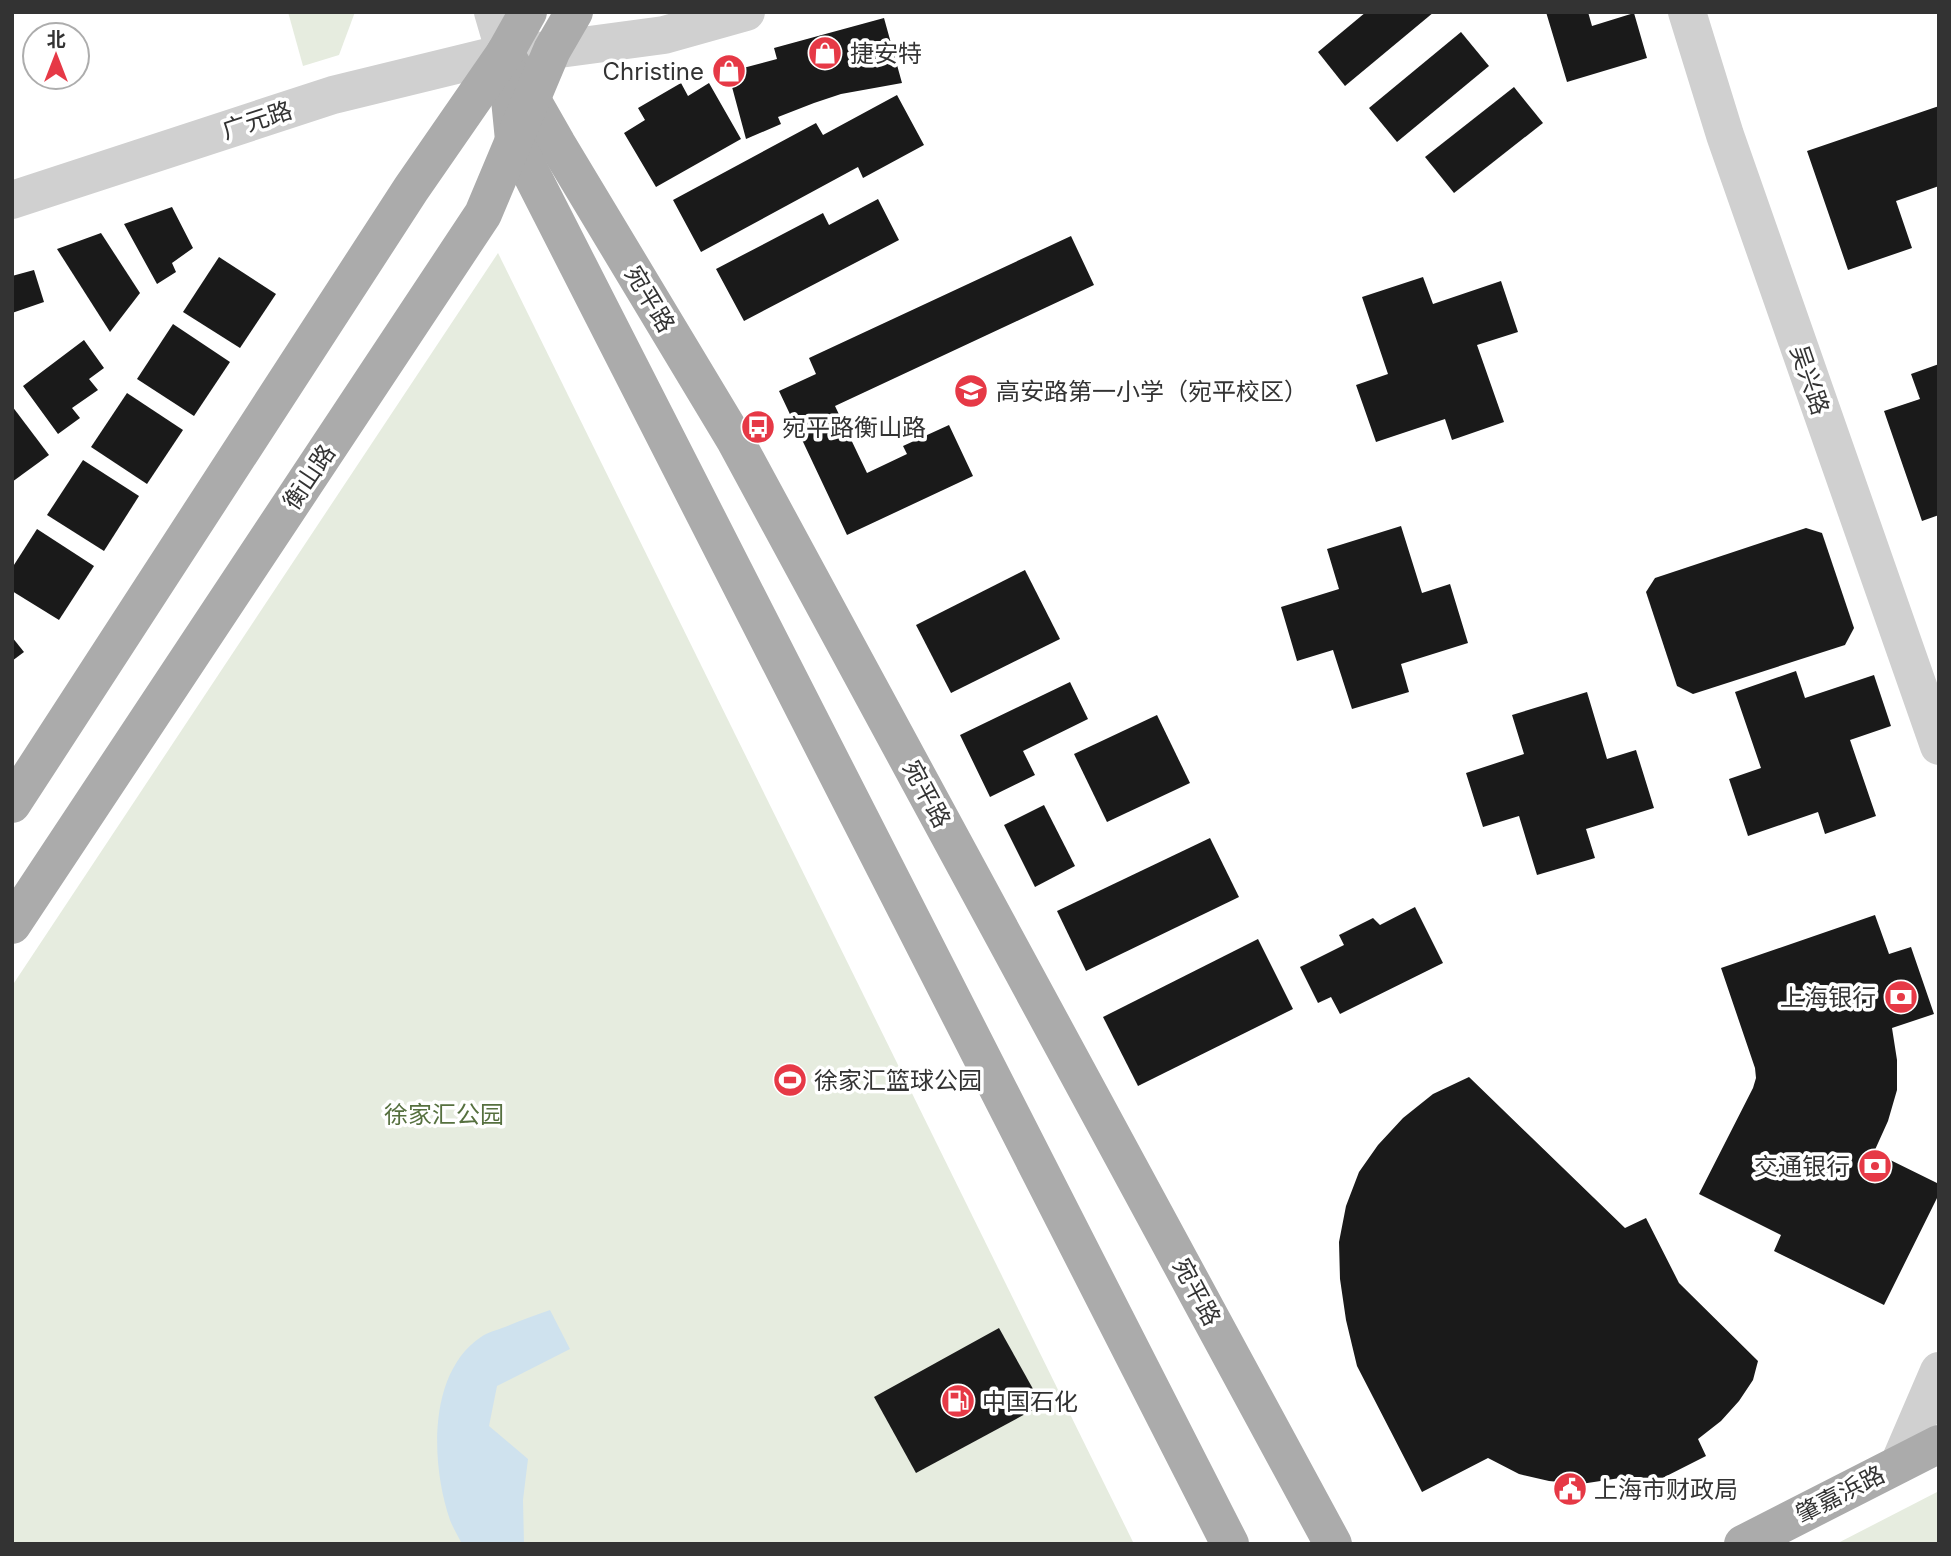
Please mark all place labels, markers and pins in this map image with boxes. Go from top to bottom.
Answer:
shop icon: 捷安特 [806,34,844,72]
place label: 捷安特 [850,39,922,68]
shop icon: Christine [710,52,748,90]
place label: Christine [603,57,704,86]
school or university icon: 高安路第一小学（宛平校区） [952,372,990,410]
place label: 高安路第一小学（宛平校区） [996,377,1308,406]
bus stop icon: 宛平路衡山路 [739,408,777,446]
place label: 宛平路衡山路 [782,413,926,442]
bank icon: 上海银行 [1882,978,1920,1016]
place label: 上海银行 [1780,983,1876,1012]
sports icon: 徐家汇篮球公园 [771,1061,809,1099]
place label: 徐家汇篮球公园 [814,1066,982,1095]
bank icon: 交通银行 [1856,1147,1894,1185]
place label: 交通银行 [1754,1152,1850,1181]
fuel station icon: 中国石化 [939,1382,977,1420]
place label: 中国石化 [982,1387,1078,1416]
public building icon: 上海市财政局 [1551,1470,1589,1508]
place label: 上海市财政局 [1594,1475,1738,1504]

